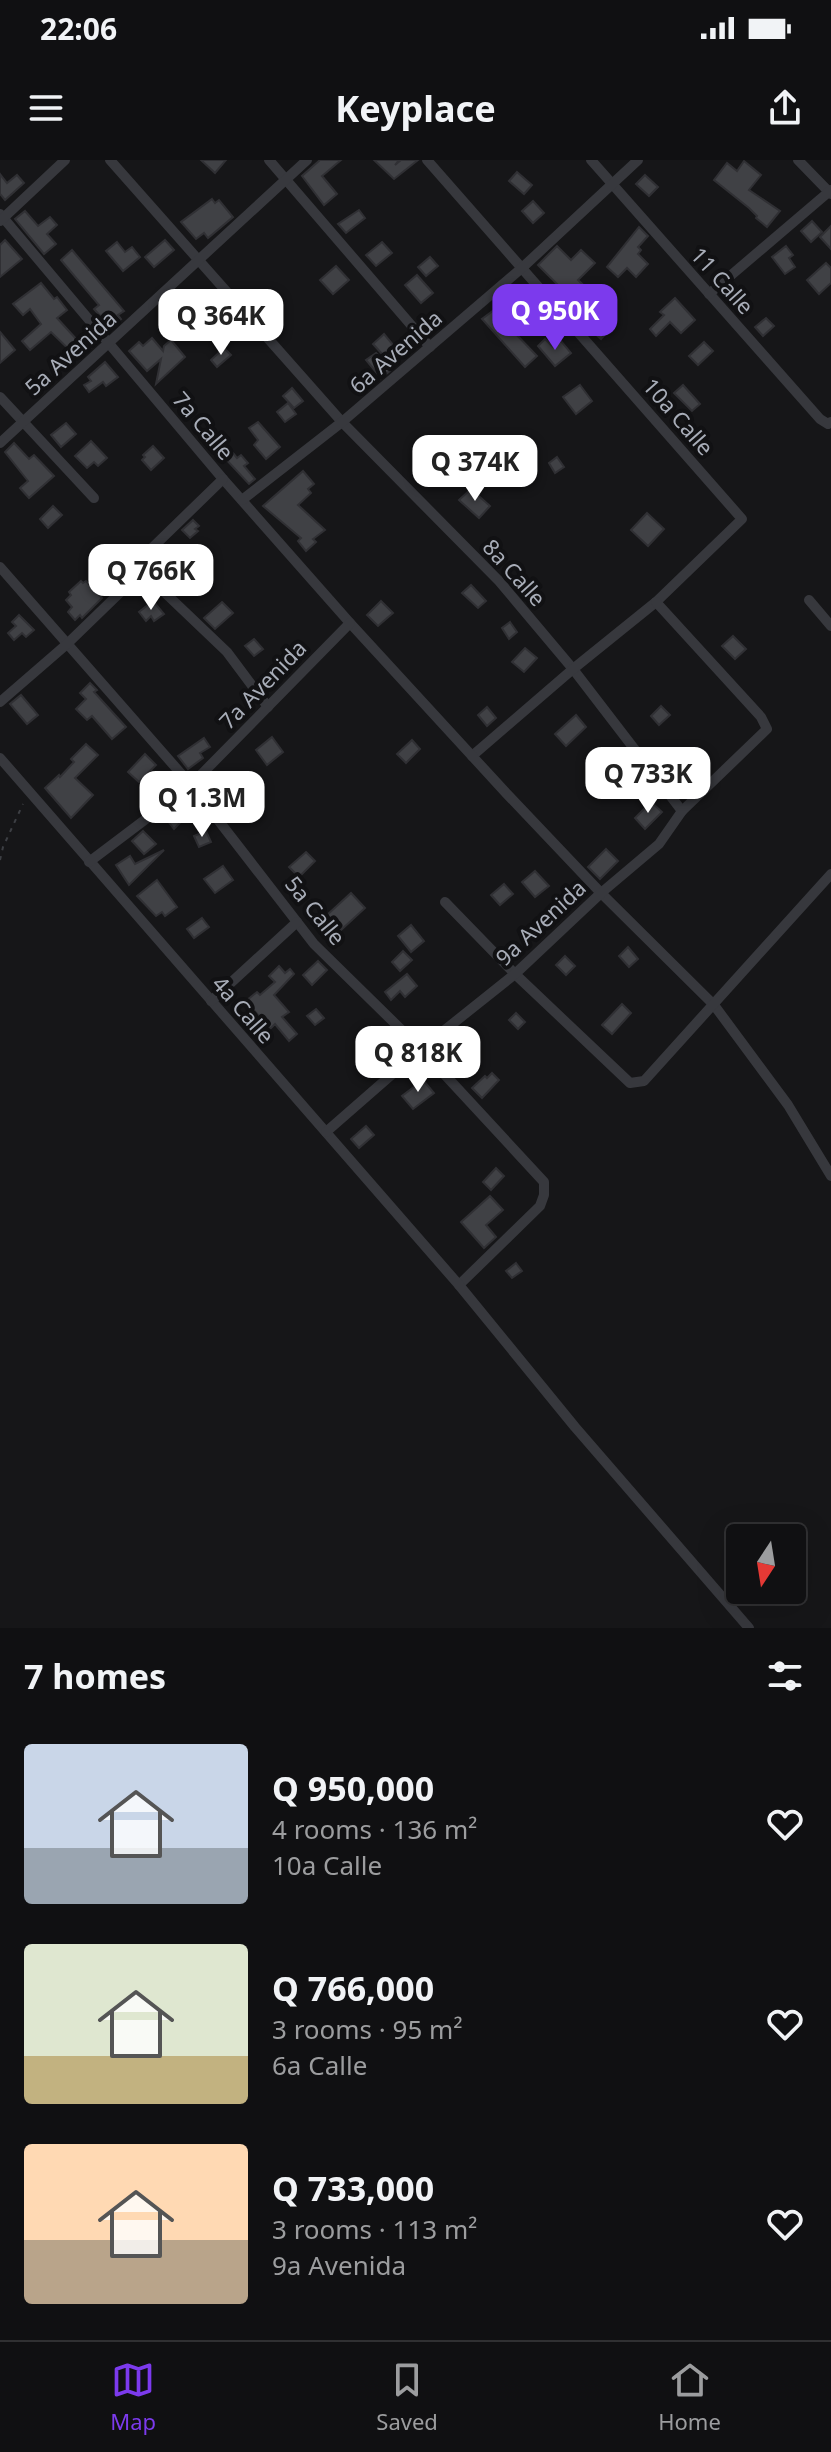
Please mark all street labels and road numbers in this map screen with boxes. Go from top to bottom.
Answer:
street label: 11 Calle [685,240,761,320]
street label: 6a Avenida [342,302,448,400]
street label: 5a Avenida [18,303,122,401]
street label: 10a Calle [637,371,721,461]
street label: 7a Calle [167,384,241,466]
street label: 8a Calle [477,532,553,612]
street label: 7a Avenida [212,633,312,735]
street label: 5a Calle [279,869,353,951]
street label: 9a Avenida [488,872,592,972]
street label: 4a Calle [206,969,282,1049]

